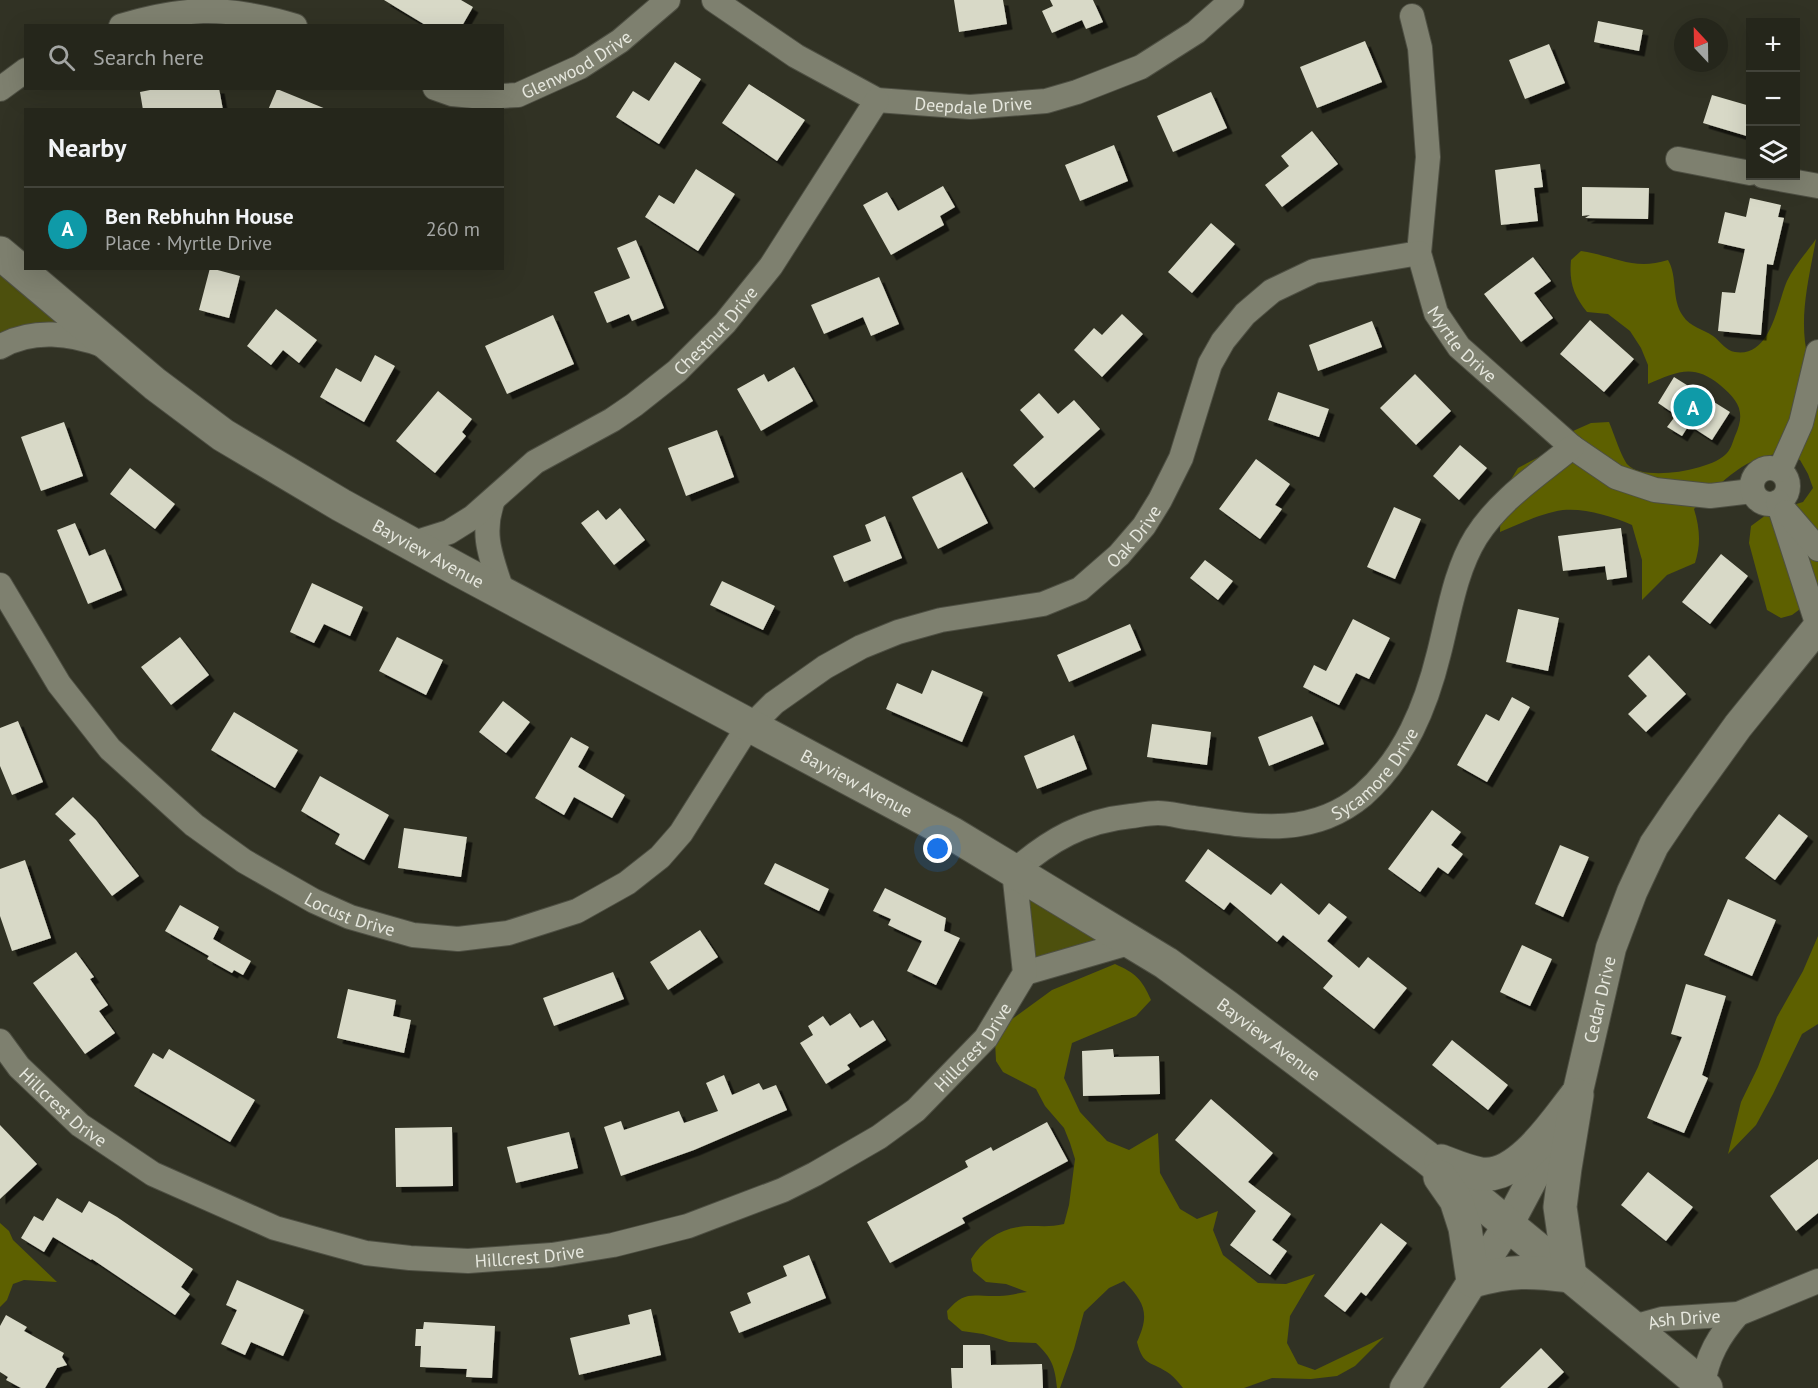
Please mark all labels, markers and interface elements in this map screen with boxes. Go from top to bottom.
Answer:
north arrow [1674,18,1728,72]
map controls [1746,18,1800,180]
button: + [1746,18,1800,72]
search box [24,24,504,90]
street label: Glenwood Drive [517,25,636,104]
icon: search [45,41,78,74]
text: Search here [93,43,204,71]
button: − [1746,72,1800,126]
street label: Deepdale Drive [914,91,1033,119]
button: layers [1746,126,1800,180]
text: Nearby [48,131,126,164]
text: Ben Rebhuhn House [105,202,294,230]
text: A [61,216,74,242]
text: 260 m [426,216,480,242]
text: Place · Myrtle Drive [105,230,272,256]
street label: Chestnut Drive [668,281,762,380]
street label: Myrtle Drive [1423,301,1502,387]
pin: A [1674,384,1712,430]
street label: Oak Drive [1101,501,1166,572]
street label: Bayview Avenue [369,513,488,593]
street label: Sycamore Drive [1327,724,1423,825]
street label: Bayview Avenue [797,743,917,822]
your location [923,834,952,863]
street label: Locust Drive [301,887,398,941]
street label: Cedar Drive [1578,954,1620,1045]
street label: Bayview Avenue [1213,992,1325,1085]
street label: Hillcrest Drive [929,998,1016,1096]
street label: Hillcrest Drive [15,1062,112,1152]
street label: Hillcrest Drive [474,1238,586,1272]
street label: Ash Drive [1645,1304,1721,1334]

